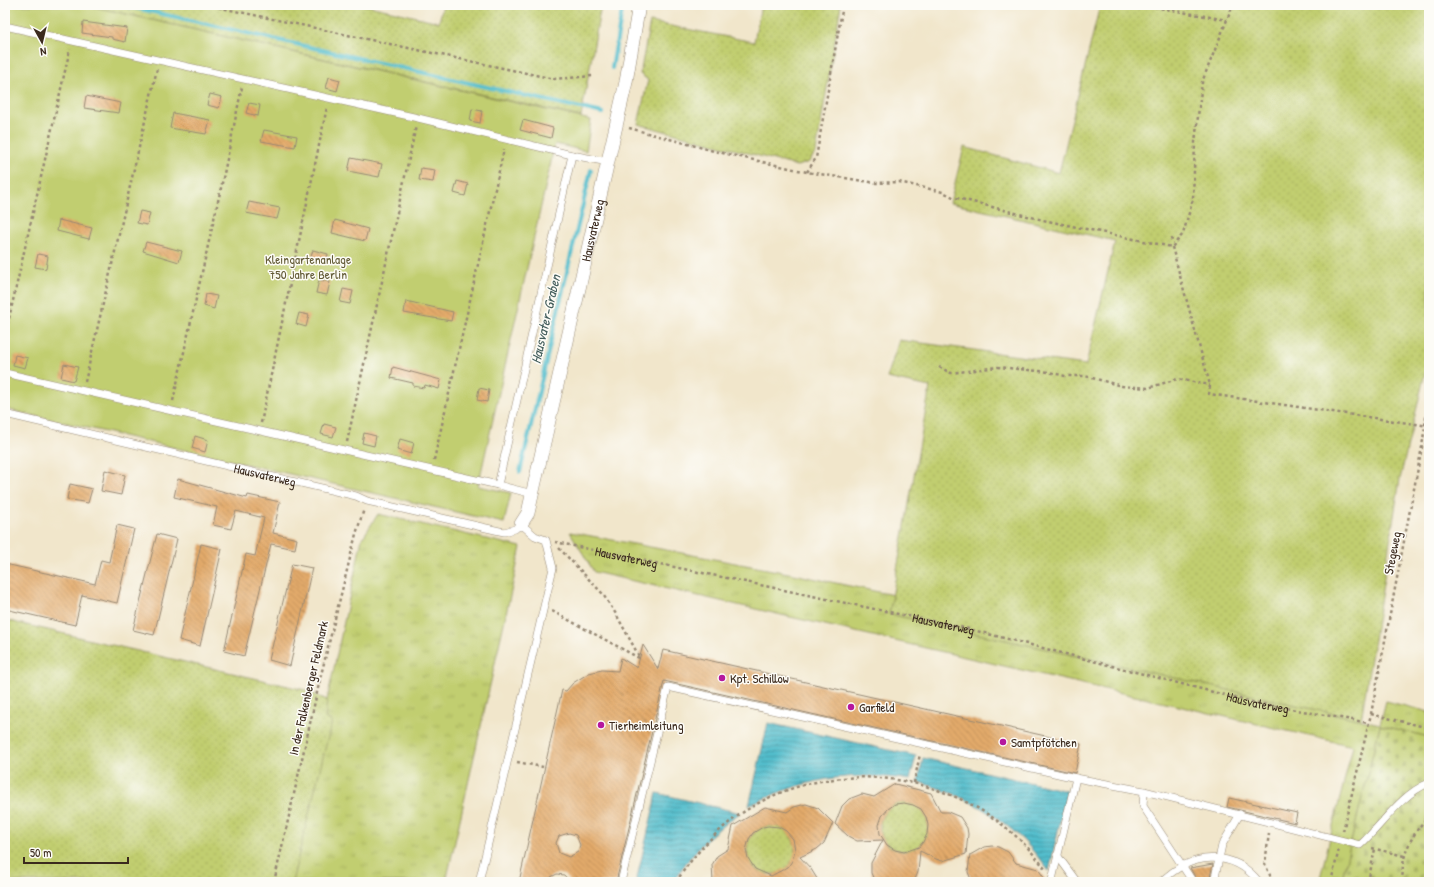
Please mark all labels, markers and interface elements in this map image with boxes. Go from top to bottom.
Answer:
north arrow [22,22,62,62]
text: N [39,45,47,59]
street label: Hausvaterweg [576,197,608,263]
park label: Kleingartenanlage 750 Jahre Berlin [265,250,351,283]
water label: Hausvater-Graben [526,271,565,365]
street label: Hausvaterweg [232,459,298,491]
street label: Stegeweg [1379,530,1405,576]
street label: Hausvaterweg [594,542,660,572]
street label: Hausvaterweg [911,608,977,639]
street label: In der Falkenberger Feldmark [284,618,332,757]
place label: Kpt. Schillow [730,669,789,687]
marker: Kpt. Schillow [717,673,727,683]
street label: Hausvaterweg [1225,687,1291,718]
place label: Garfield [859,698,894,716]
marker: Garfield [846,702,856,712]
place label: Tierheimleitung [609,716,684,734]
marker: Tierheimleitung [596,720,606,730]
place label: Samtpfötchen [1011,733,1077,751]
marker: Samtpfötchen [998,737,1008,747]
scale bar [24,839,128,865]
text: 50 m [30,844,51,861]

